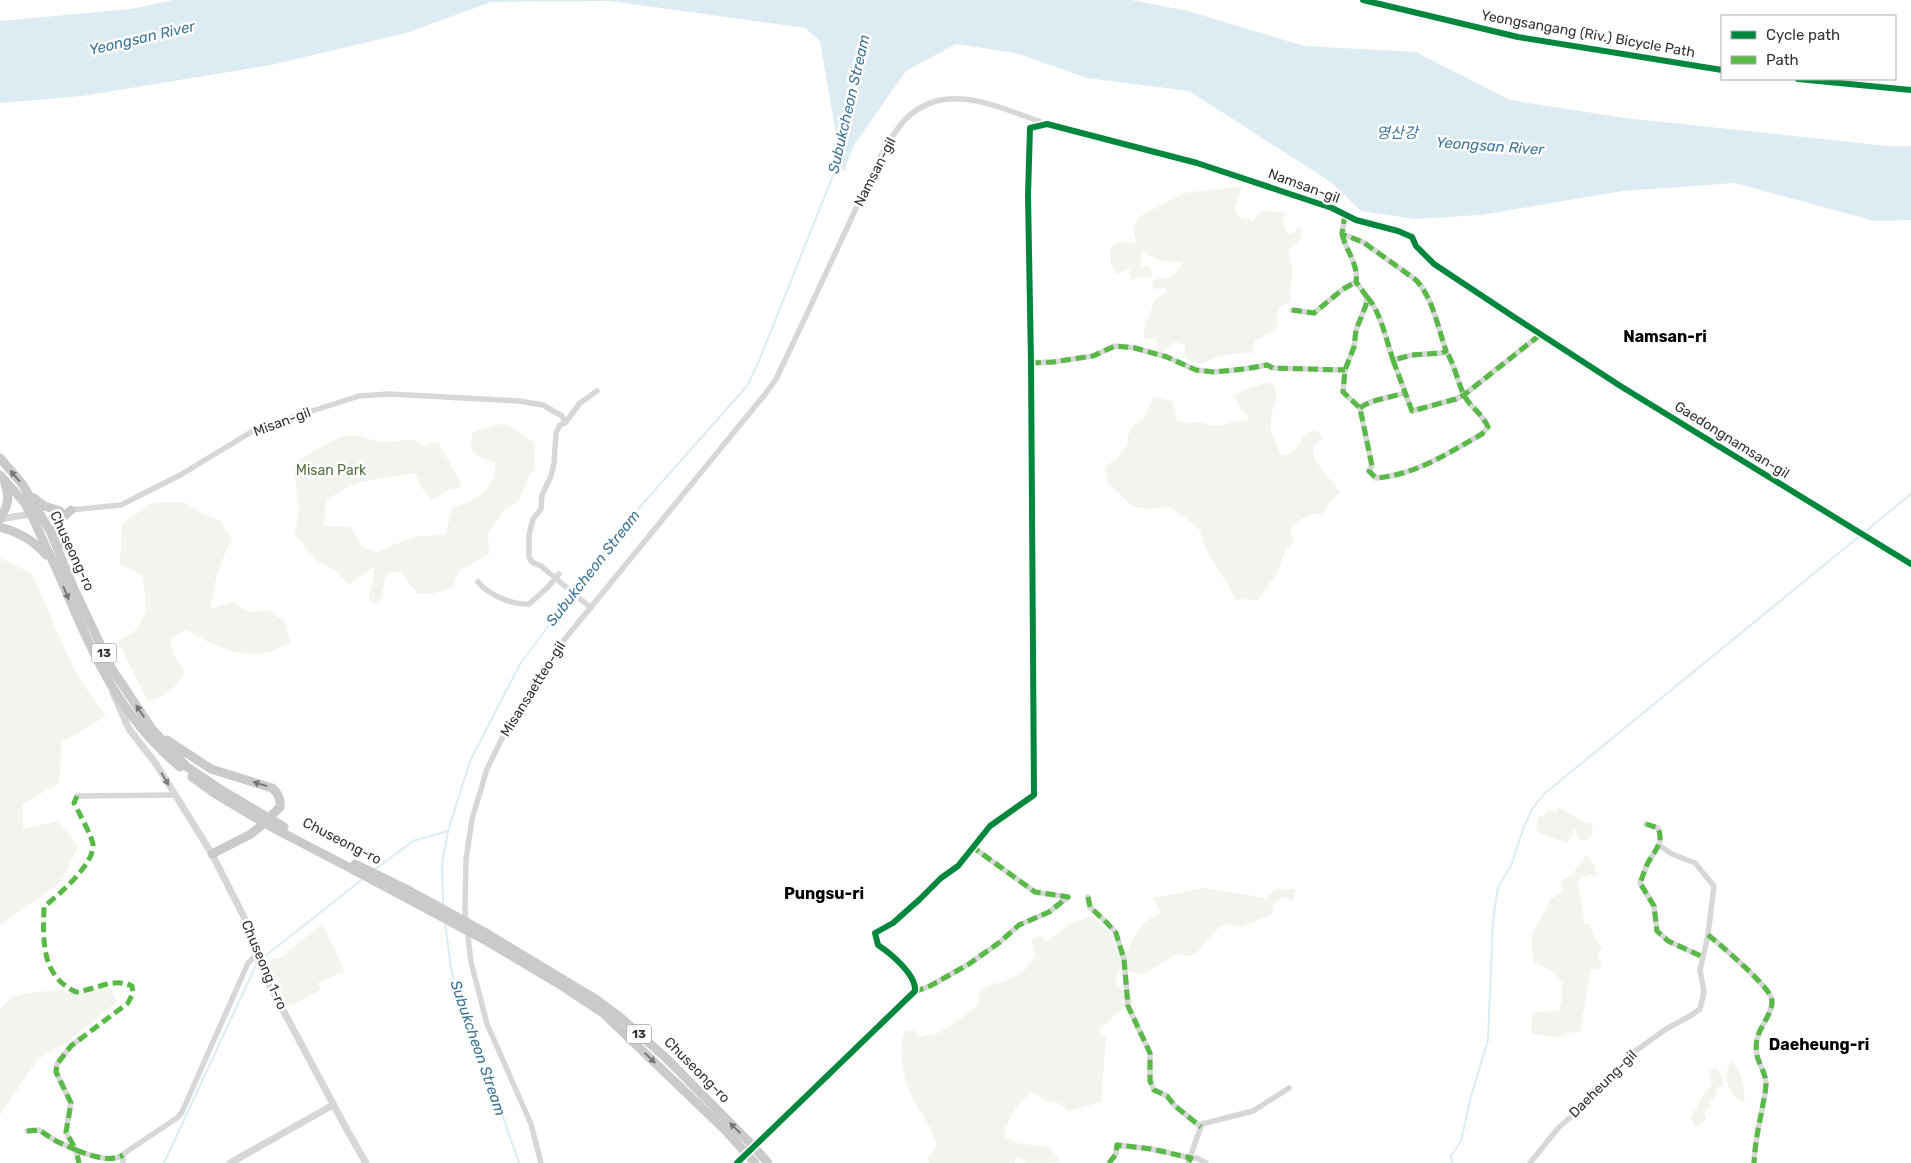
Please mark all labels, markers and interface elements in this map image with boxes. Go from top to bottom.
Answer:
street label: Yeongsangang (Riv.) Bicycle Path [1480,7,1696,61]
legend [1721,15,1896,80]
water label: Yeongsan River [87,17,198,59]
text: Cycle path [1766,26,1840,44]
water label: Subukcheon Stream [824,33,874,175]
text: Path [1766,51,1799,69]
water label: 영산강 [1376,124,1420,142]
water label: Yeongsan River [1435,133,1546,159]
street label: Namsan-gil [850,135,900,209]
street label: Namsan-gil [1266,165,1342,207]
district label: Namsan-ri [1623,327,1707,346]
street label: Gaedongnamsan-gil [1671,398,1793,482]
street label: Misan-gil [251,404,313,440]
park label: Misan Park [296,462,367,479]
one-way arrow [9,470,21,482]
water label: Subukcheon Stream [542,506,644,630]
street label: Chuseong-ro [46,508,98,594]
one-way arrow [62,586,70,601]
street label: Misansaetteo-gil [497,638,569,740]
road number: 13 [92,644,116,662]
one-way arrow [135,704,145,717]
one-way arrow [160,773,169,786]
one-way arrow [252,780,267,787]
street label: Chuseong-ro [300,814,384,868]
district label: Pungsu-ri [784,884,864,903]
street label: Chuseong 1-ro [238,918,290,1012]
water label: Subukcheon Stream [446,978,510,1118]
road number: 13 [626,1024,652,1044]
street label: Chuseong-ro [661,1034,733,1106]
district label: Daeheung-ri [1769,1035,1869,1054]
street label: Daeheung-gil [1566,1047,1640,1121]
one-way arrow [644,1052,656,1064]
one-way arrow [729,1122,741,1134]

